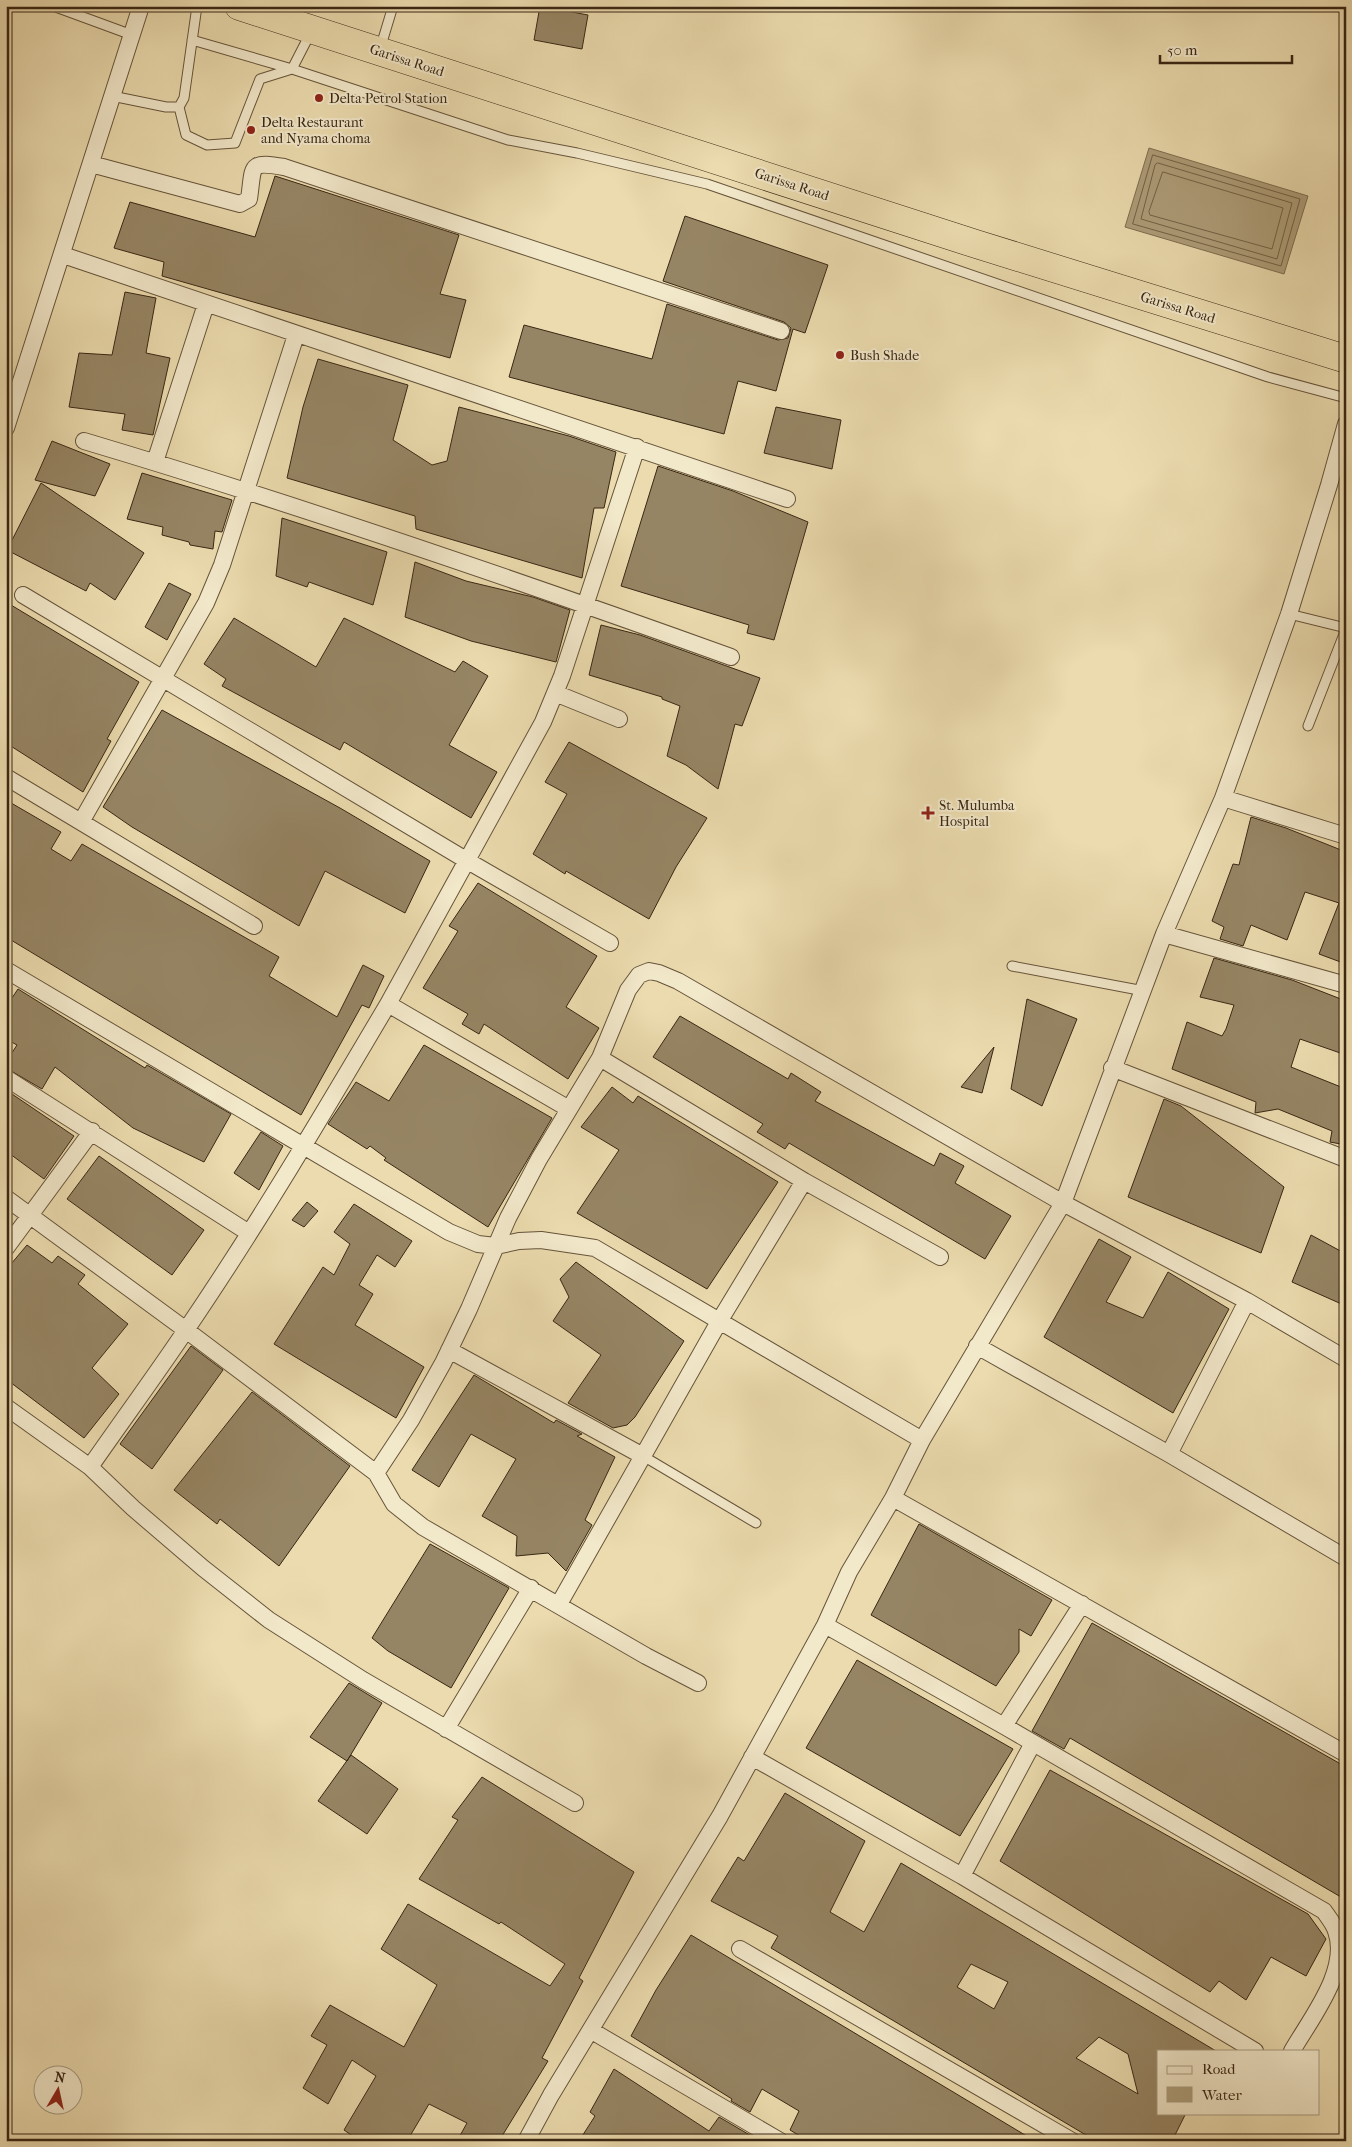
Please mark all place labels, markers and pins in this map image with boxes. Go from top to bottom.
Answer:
place label: Delta Petrol Station [329,90,447,107]
marker: Delta Petrol Station [313,92,325,104]
place label: Delta Restaurant and Nyama choma [261,114,371,147]
marker: Delta Restaurant and Nyama choma [245,124,257,136]
place label: Bush Shade [850,347,919,364]
marker: Bush Shade [834,349,846,361]
place label: St. Mulumba Hospital [939,797,1015,830]
marker: St. Mulumba Hospital [921,806,935,820]

